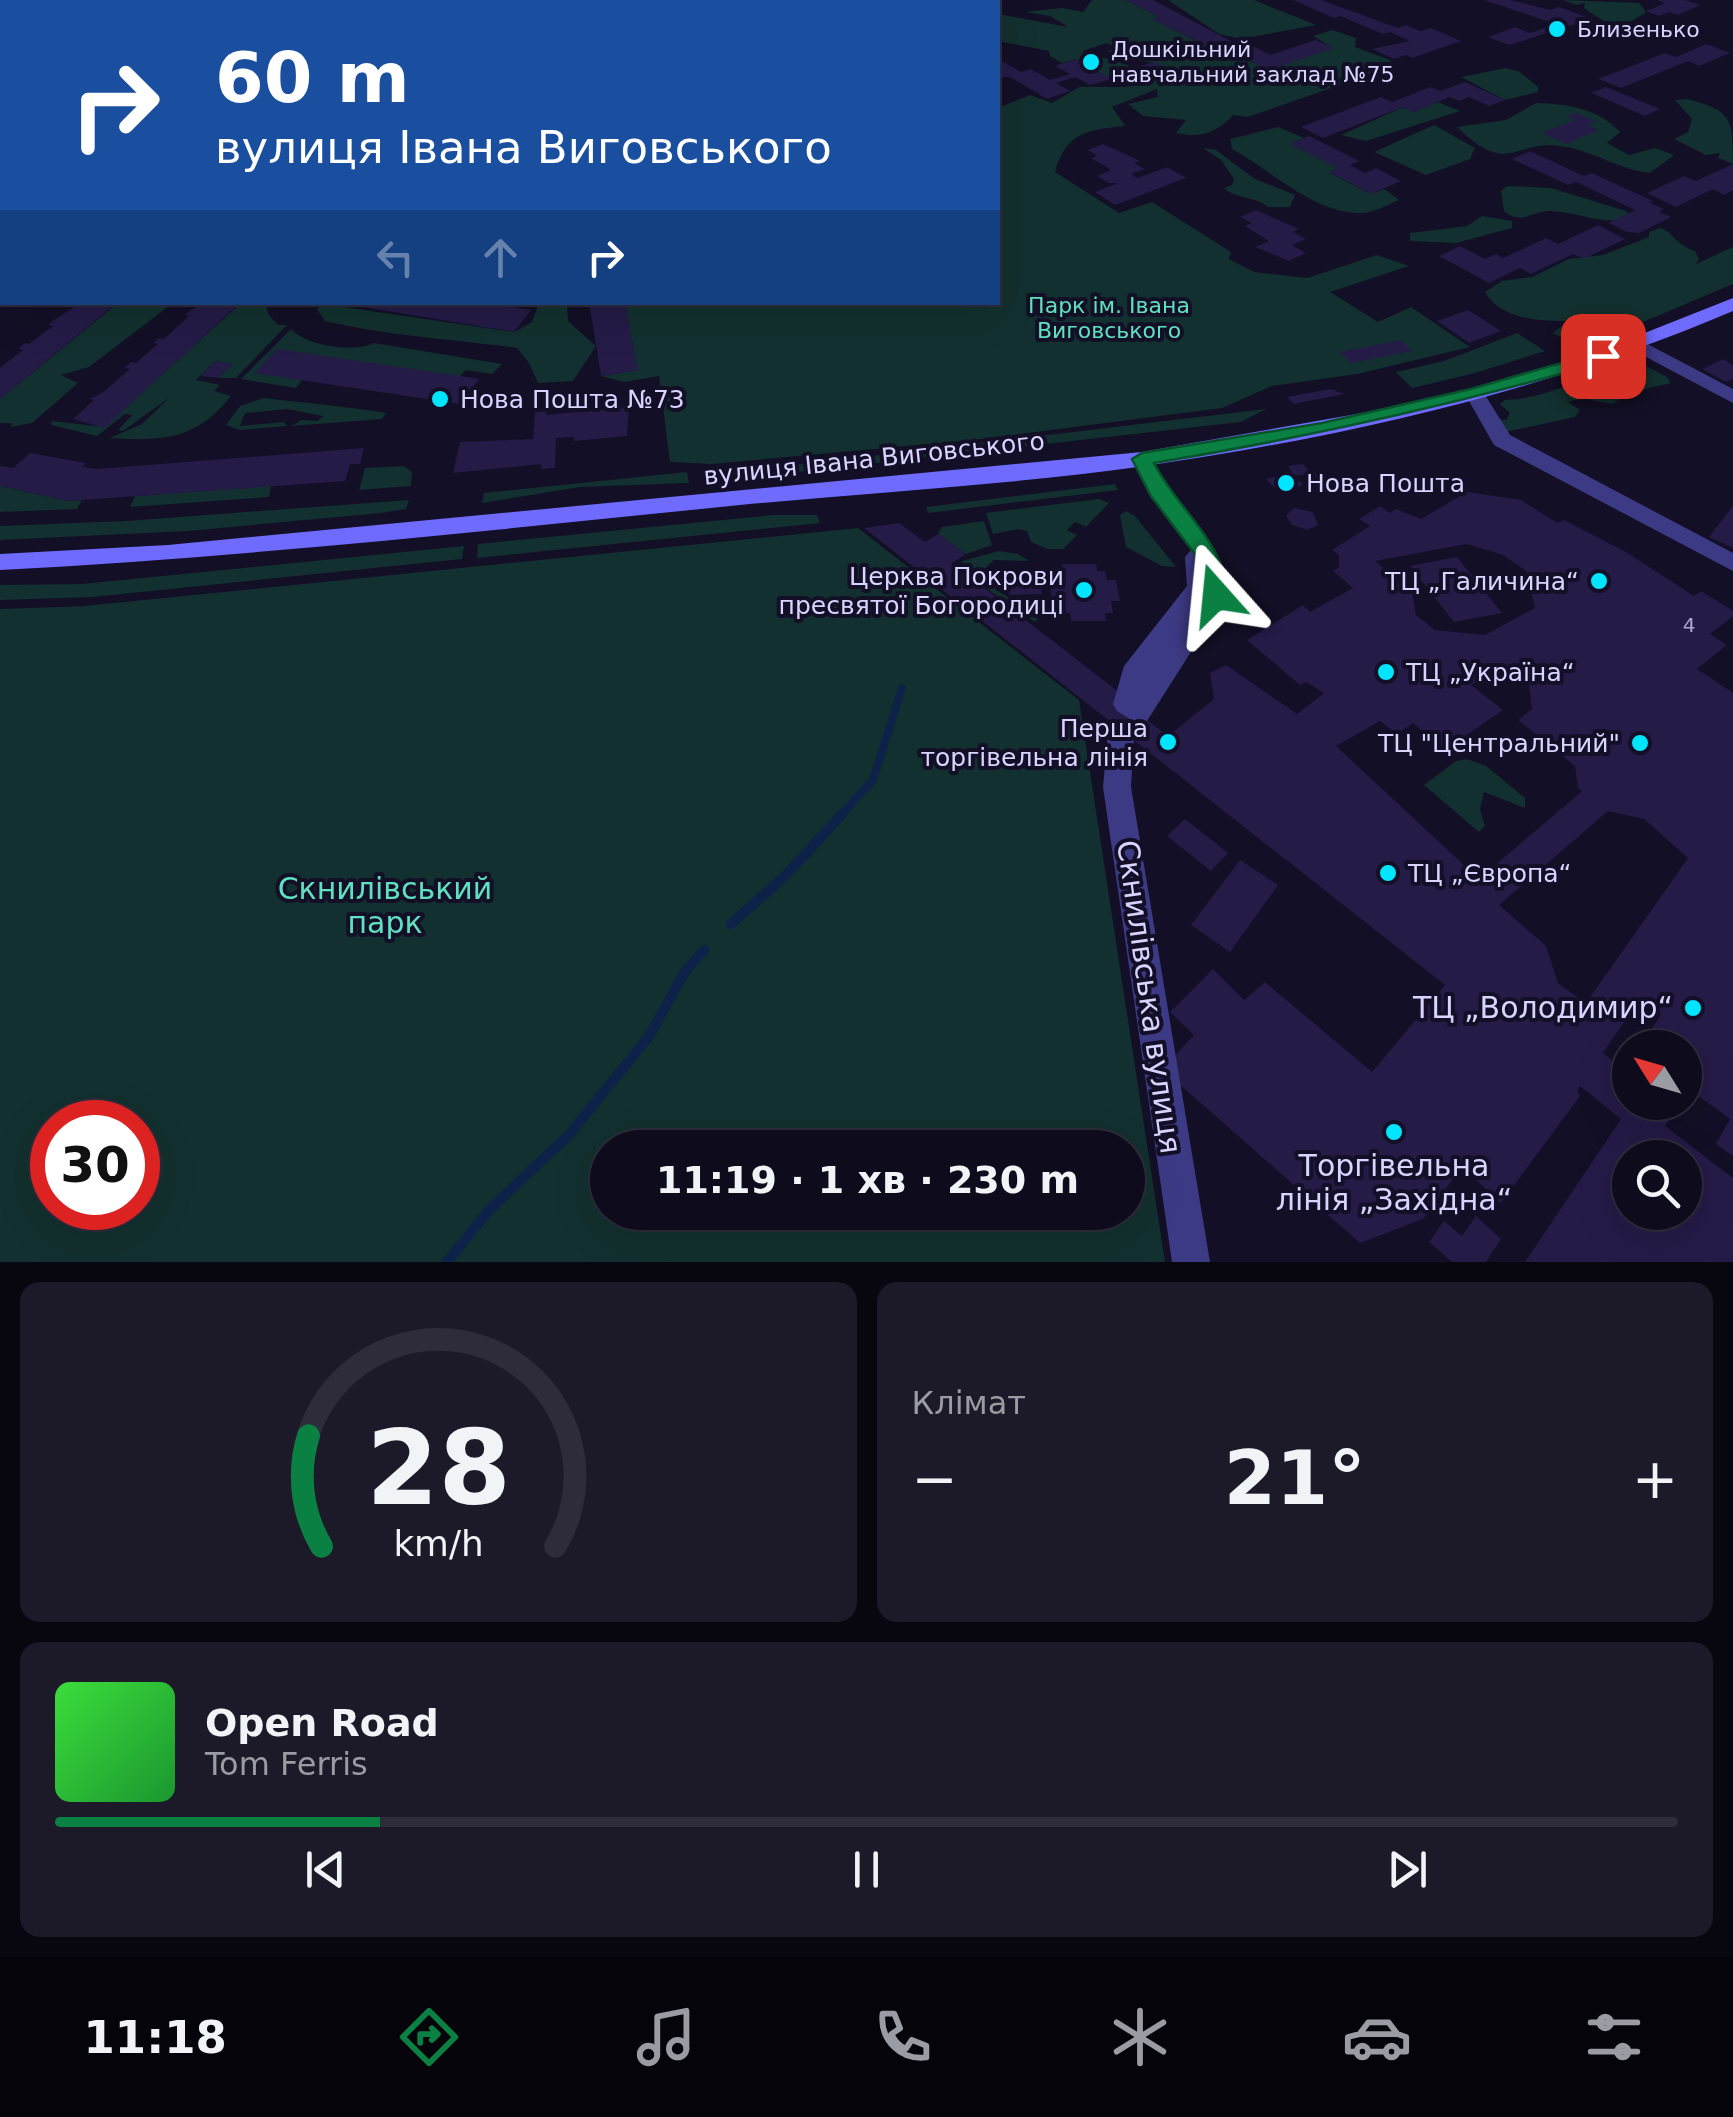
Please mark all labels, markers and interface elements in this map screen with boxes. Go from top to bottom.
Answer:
place label: Близенько [1577,17,1700,42]
marker: Близенько [1546,18,1568,40]
text: 60 m [215,37,410,119]
place label: Дошкільний навчальний заклад №75 [1111,37,1394,87]
icon: right [50,40,180,170]
marker: Дошкільний навчальний заклад №75 [1080,51,1102,73]
text: вулиця Івана Виговського [215,121,832,174]
icon: left [368,230,423,285]
icon: ahead [473,230,528,285]
icon: right [578,230,633,285]
park label: Парк ім. Івана Виговського [1028,293,1190,343]
pin [1561,314,1646,399]
icon: arrive [1576,329,1631,384]
place label: Нова Пошта №73 [460,385,685,414]
marker: Нова Пошта №73 [429,388,451,410]
street label: вулиця Івана Виговського [702,426,1046,491]
place label: Нова Пошта [1306,469,1465,498]
marker: Нова Пошта [1275,472,1297,494]
position arrow [1164,543,1268,647]
place label: Церква Покрови пресвятої Богородиці [779,562,1064,620]
place label: ТЦ „Галичина“ [1384,567,1579,596]
marker: ТЦ „Галичина“ [1588,570,1610,592]
marker: Церква Покрови пресвятої Богородиці [1073,579,1095,601]
house number: 4 [1683,613,1695,637]
place label: ТЦ „Україна“ [1405,658,1575,687]
marker: ТЦ „Україна“ [1375,661,1397,683]
place label: Перша торгівельна лінія [920,714,1148,772]
place label: ТЦ "Центральний" [1377,729,1620,758]
marker: Перша торгівельна лінія [1157,731,1179,753]
marker: ТЦ "Центральний" [1629,732,1651,754]
street label: Скнилівська вулиця [1110,838,1189,1156]
place label: ТЦ „Європа“ [1407,859,1572,888]
marker: ТЦ „Європа“ [1377,862,1399,884]
park label: Скнилівський парк [278,871,492,940]
place label: ТЦ „Володимир“ [1412,990,1673,1025]
marker: ТЦ „Володимир“ [1682,997,1704,1019]
north arrow [1612,1030,1702,1120]
map controls [1612,1030,1702,1230]
speed limit sign: 30 [30,1100,160,1230]
marker: Торгівельна лінія „Західна“ [1383,1121,1405,1143]
button: search [1612,1140,1702,1230]
place label: Торгівельна лінія „Західна“ [1276,1148,1512,1217]
text: 11:19 · 1 хв · 230 m [656,1158,1079,1202]
text: Клімат [912,1384,1026,1422]
text: 28 [366,1407,511,1529]
text: 21° [1224,1434,1366,1522]
text: − [912,1447,958,1511]
text: + [1632,1447,1678,1511]
text: km/h [393,1523,483,1564]
text: Open Road [205,1701,439,1745]
text: Tom Ferris [205,1745,368,1783]
icon: previous [298,1842,353,1897]
icon: pause [839,1842,894,1897]
icon: next [1380,1842,1435,1897]
icon: directions [394,2002,464,2072]
icon: music [631,2002,701,2072]
icon: phone [868,2002,938,2072]
icon: climate [1105,2002,1175,2072]
icon: car [1342,2002,1412,2072]
icon: filters [1579,2002,1649,2072]
text: 11:18 [84,2011,227,2064]

